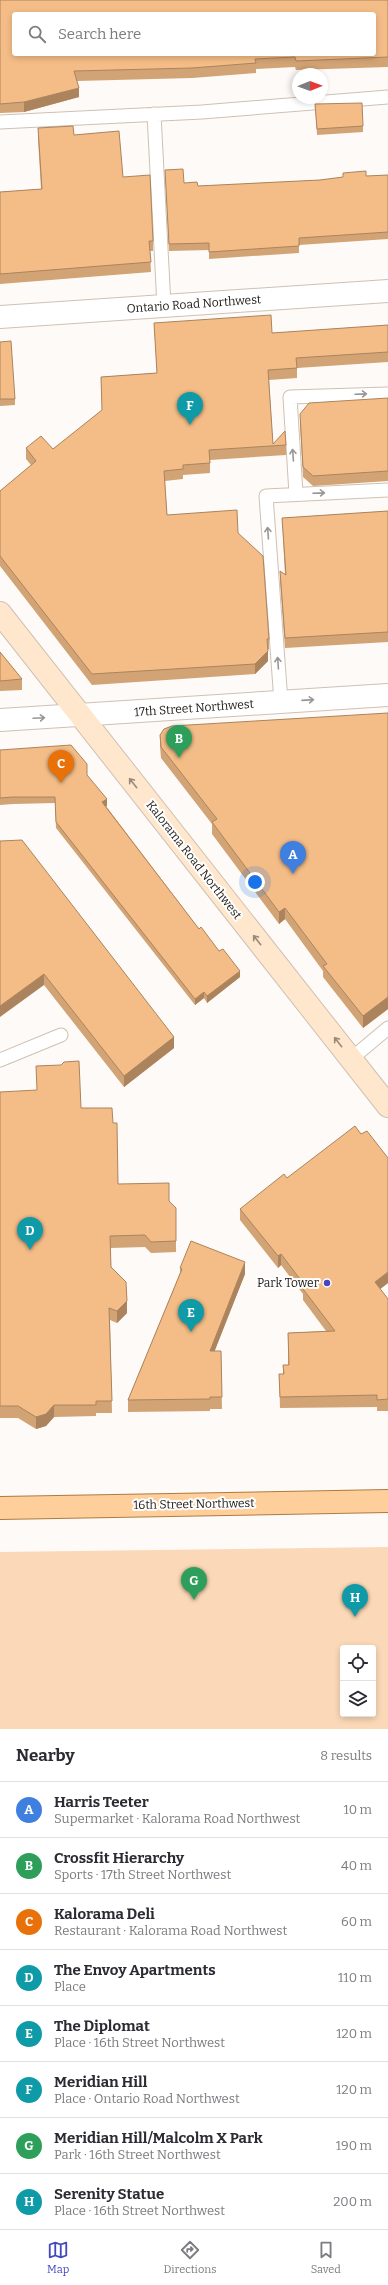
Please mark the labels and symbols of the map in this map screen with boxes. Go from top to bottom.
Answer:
north arrow [292,68,328,104]
street label: Ontario Road Northwest [126,292,262,316]
one-way arrow [354,391,367,398]
pin: F [177,392,203,425]
one-way arrow [290,449,297,462]
one-way arrow [312,490,325,497]
one-way arrow [265,527,272,540]
one-way arrow [275,657,282,670]
street label: 17th Street Northwest [134,697,255,719]
one-way arrow [301,697,314,704]
one-way arrow [32,714,45,722]
pin: B [166,725,192,758]
pin: C [48,750,74,783]
one-way arrow [129,777,138,788]
street label: Kalorama Road Northwest [143,798,245,922]
pin: A [280,841,306,874]
your location [245,872,265,892]
one-way arrow [253,934,262,945]
one-way arrow [333,1037,342,1048]
pin: D [17,1217,43,1250]
place label: Park Tower [257,1276,320,1290]
marker: Park Tower [322,1278,332,1288]
pin: E [178,1299,204,1332]
street label: 16th Street Northwest [133,1496,255,1512]
pin: G [181,1567,207,1600]
pin: H [342,1584,368,1617]

